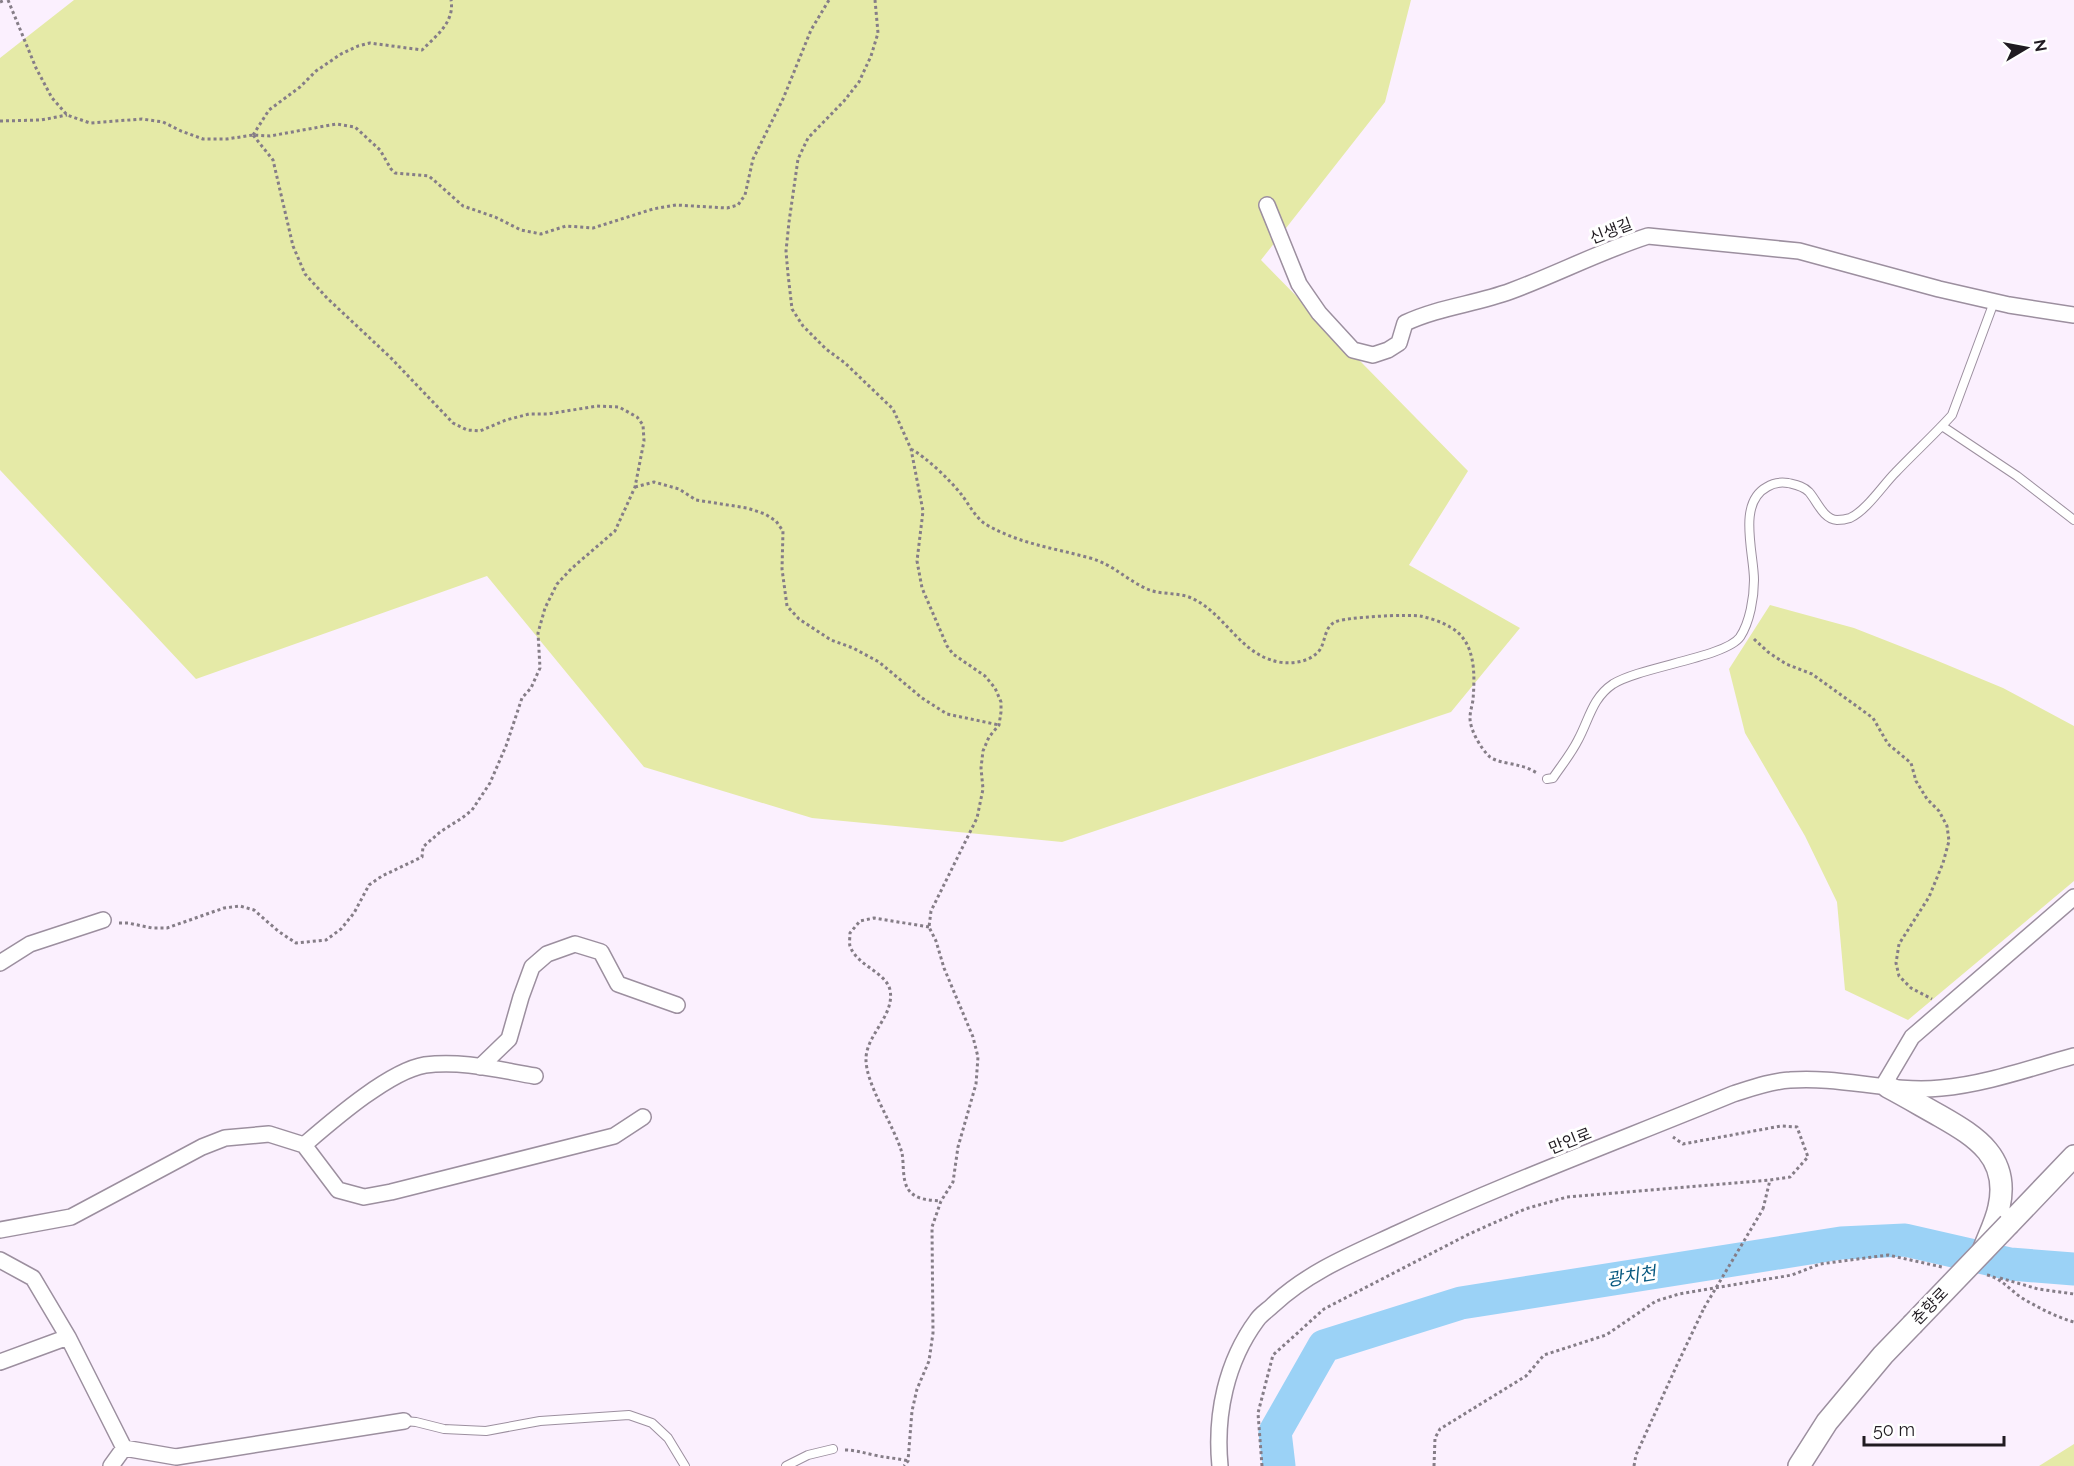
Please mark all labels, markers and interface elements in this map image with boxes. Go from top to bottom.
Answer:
north arrow [1996,18,2056,78]
text: N [2030,38,2051,53]
street label: 신생길 [1587,214,1635,248]
street label: 만인로 [1546,1124,1594,1158]
water label: 광치천 [1605,1261,1660,1290]
street label: 춘향로 [1908,1283,1952,1328]
scale bar [1864,1409,2004,1447]
text: 50 m [1873,1419,1915,1440]

